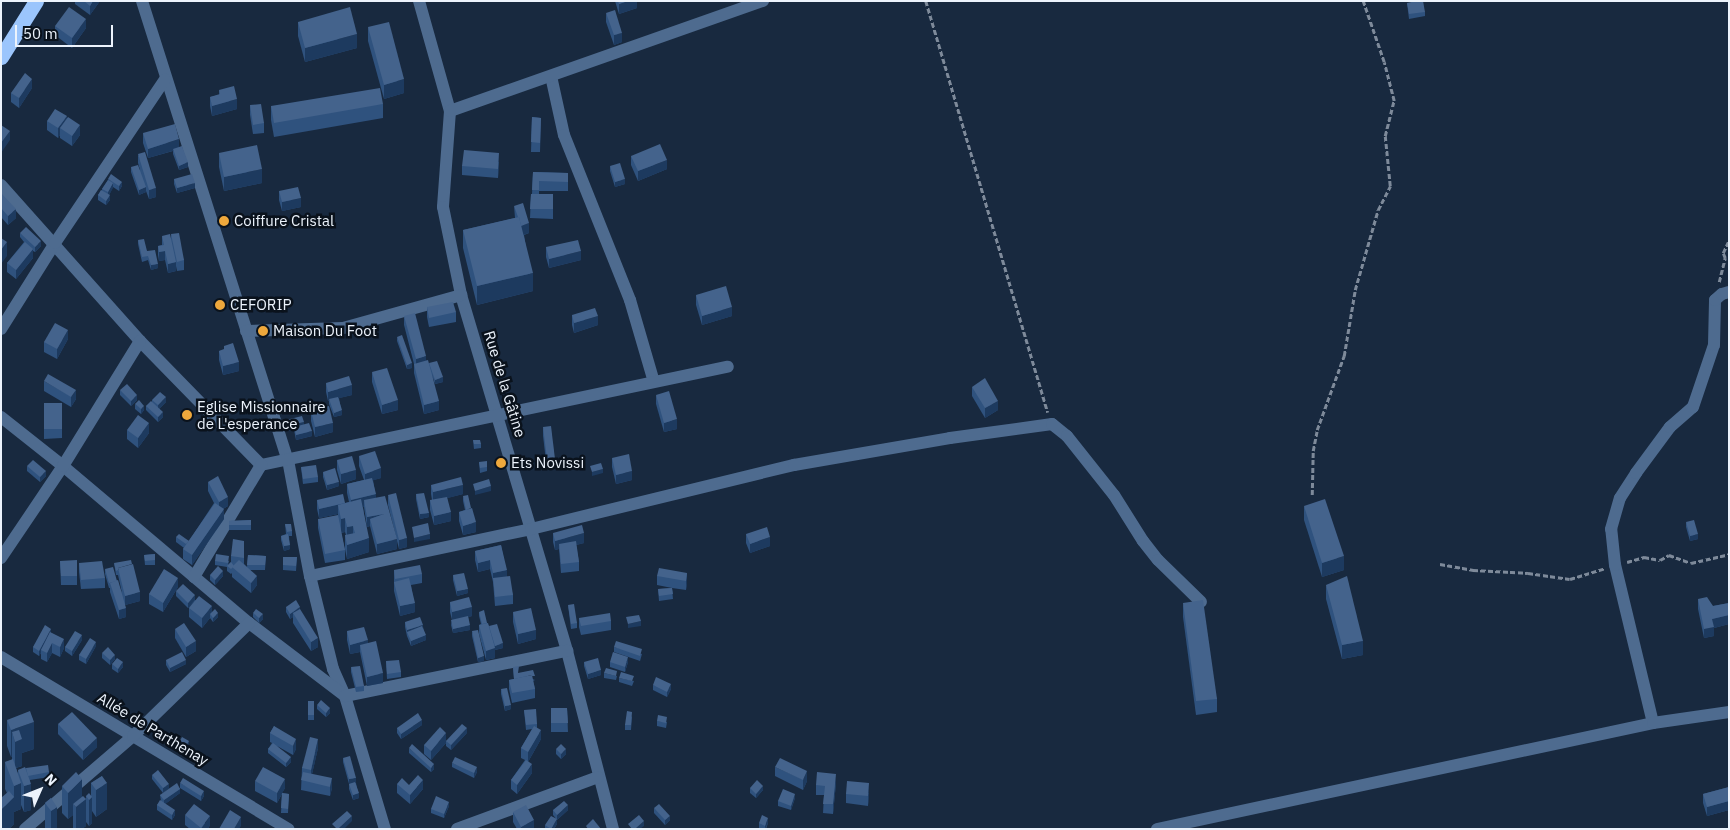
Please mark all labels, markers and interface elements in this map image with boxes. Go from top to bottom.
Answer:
scale bar [18,15,115,47]
text: 50 m [23,24,58,43]
place label: Coiffure Cristal [234,212,334,230]
marker: Coiffure Cristal [218,215,230,227]
place label: CEFORIP [230,296,291,314]
marker: CEFORIP [214,299,226,311]
place label: Maison Du Foot [273,322,377,340]
marker: Maison Du Foot [257,325,269,337]
street label: Rue de la Gâtine [480,329,530,439]
place label: Eglise Missionnaire de L'esperance [197,397,326,432]
marker: Eglise Missionnaire de L'esperance [181,409,193,421]
place label: Ets Novissi [511,454,584,472]
marker: Ets Novissi [495,457,507,469]
street label: Allée de Parthenay [94,689,212,769]
north arrow [15,765,65,815]
text: N [41,770,61,789]

